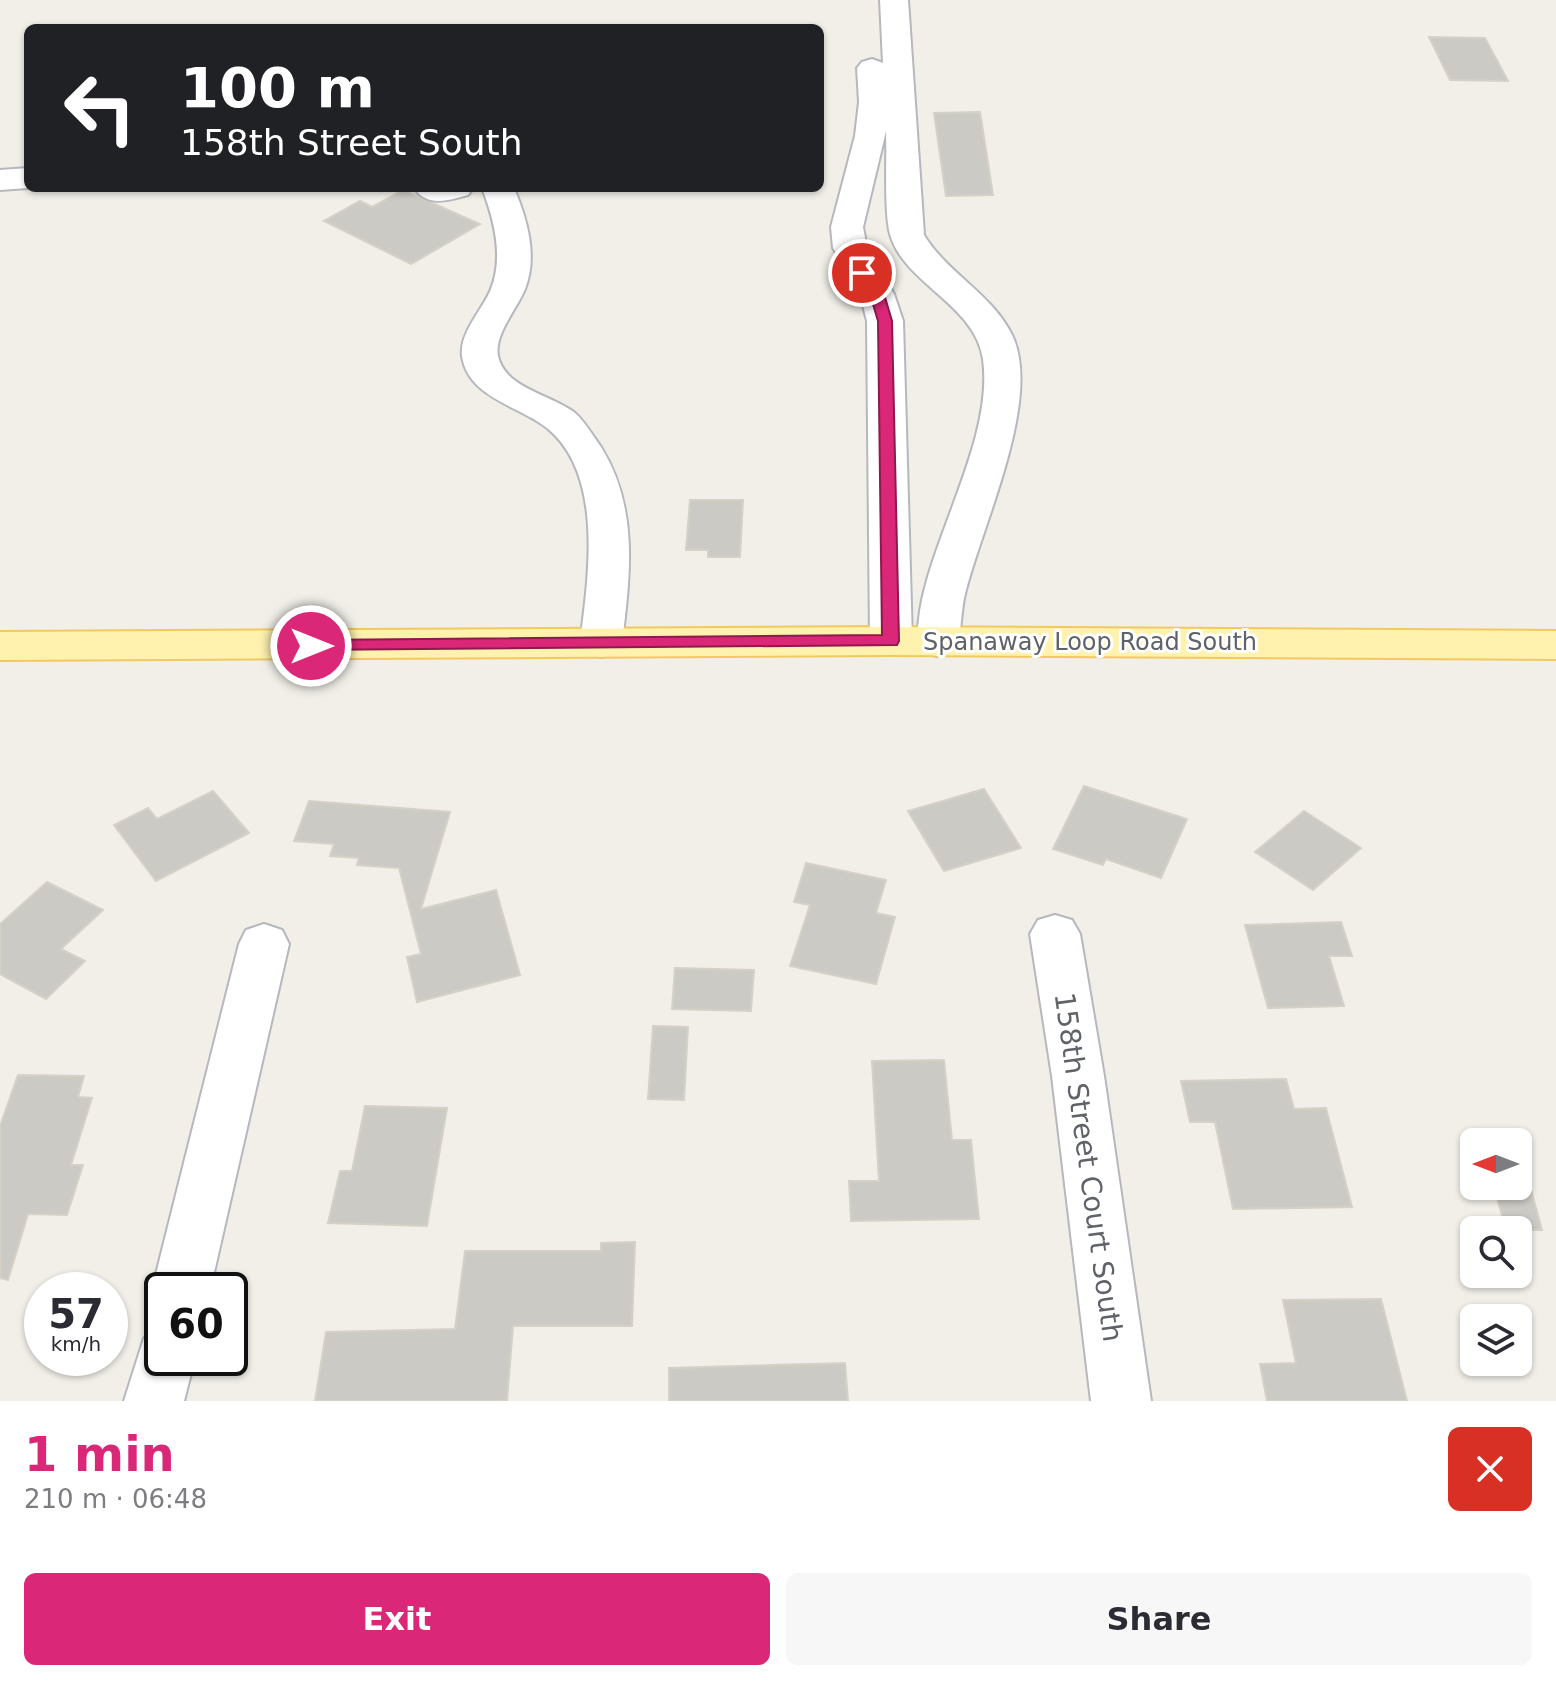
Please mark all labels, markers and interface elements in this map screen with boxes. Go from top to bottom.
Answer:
text: 100 m [180,55,375,120]
icon: left [48,56,152,160]
text: 158th Street South [180,122,523,163]
pin [828,239,896,307]
icon: arrive [840,251,884,295]
position arrow [269,604,353,688]
street label: Spanaway Loop Road South [923,628,1257,656]
street label: 158th Street Court South [1048,990,1129,1344]
north arrow [1460,1128,1532,1200]
map controls [1460,1128,1532,1376]
button: search [1460,1216,1532,1288]
speed limit sign: 60 [144,1272,248,1376]
text: 57 [48,1291,104,1337]
button: layers [1460,1304,1532,1376]
text: km/h [51,1332,101,1356]
text: 1 min [24,1426,175,1482]
button: close [1448,1427,1532,1511]
text: 210 m · 06:48 [24,1484,207,1514]
button: Exit [24,1573,770,1665]
button: Share [786,1573,1532,1665]

